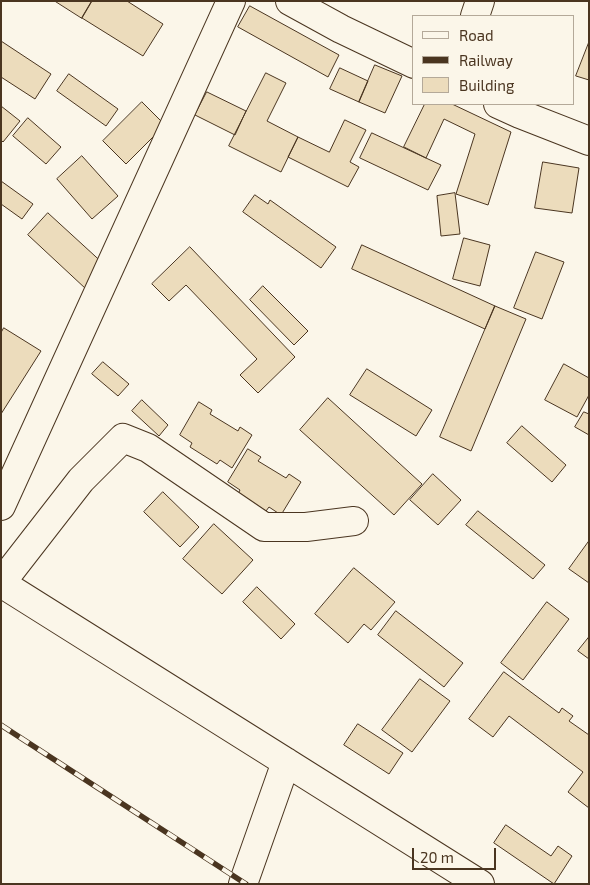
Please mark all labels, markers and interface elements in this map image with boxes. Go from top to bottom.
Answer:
legend [412,15,575,105]
text: Road [459,26,494,44]
text: Railway [459,51,513,69]
text: Building [459,76,514,94]
scale bar [415,838,499,870]
text: 20 m [420,848,454,866]

